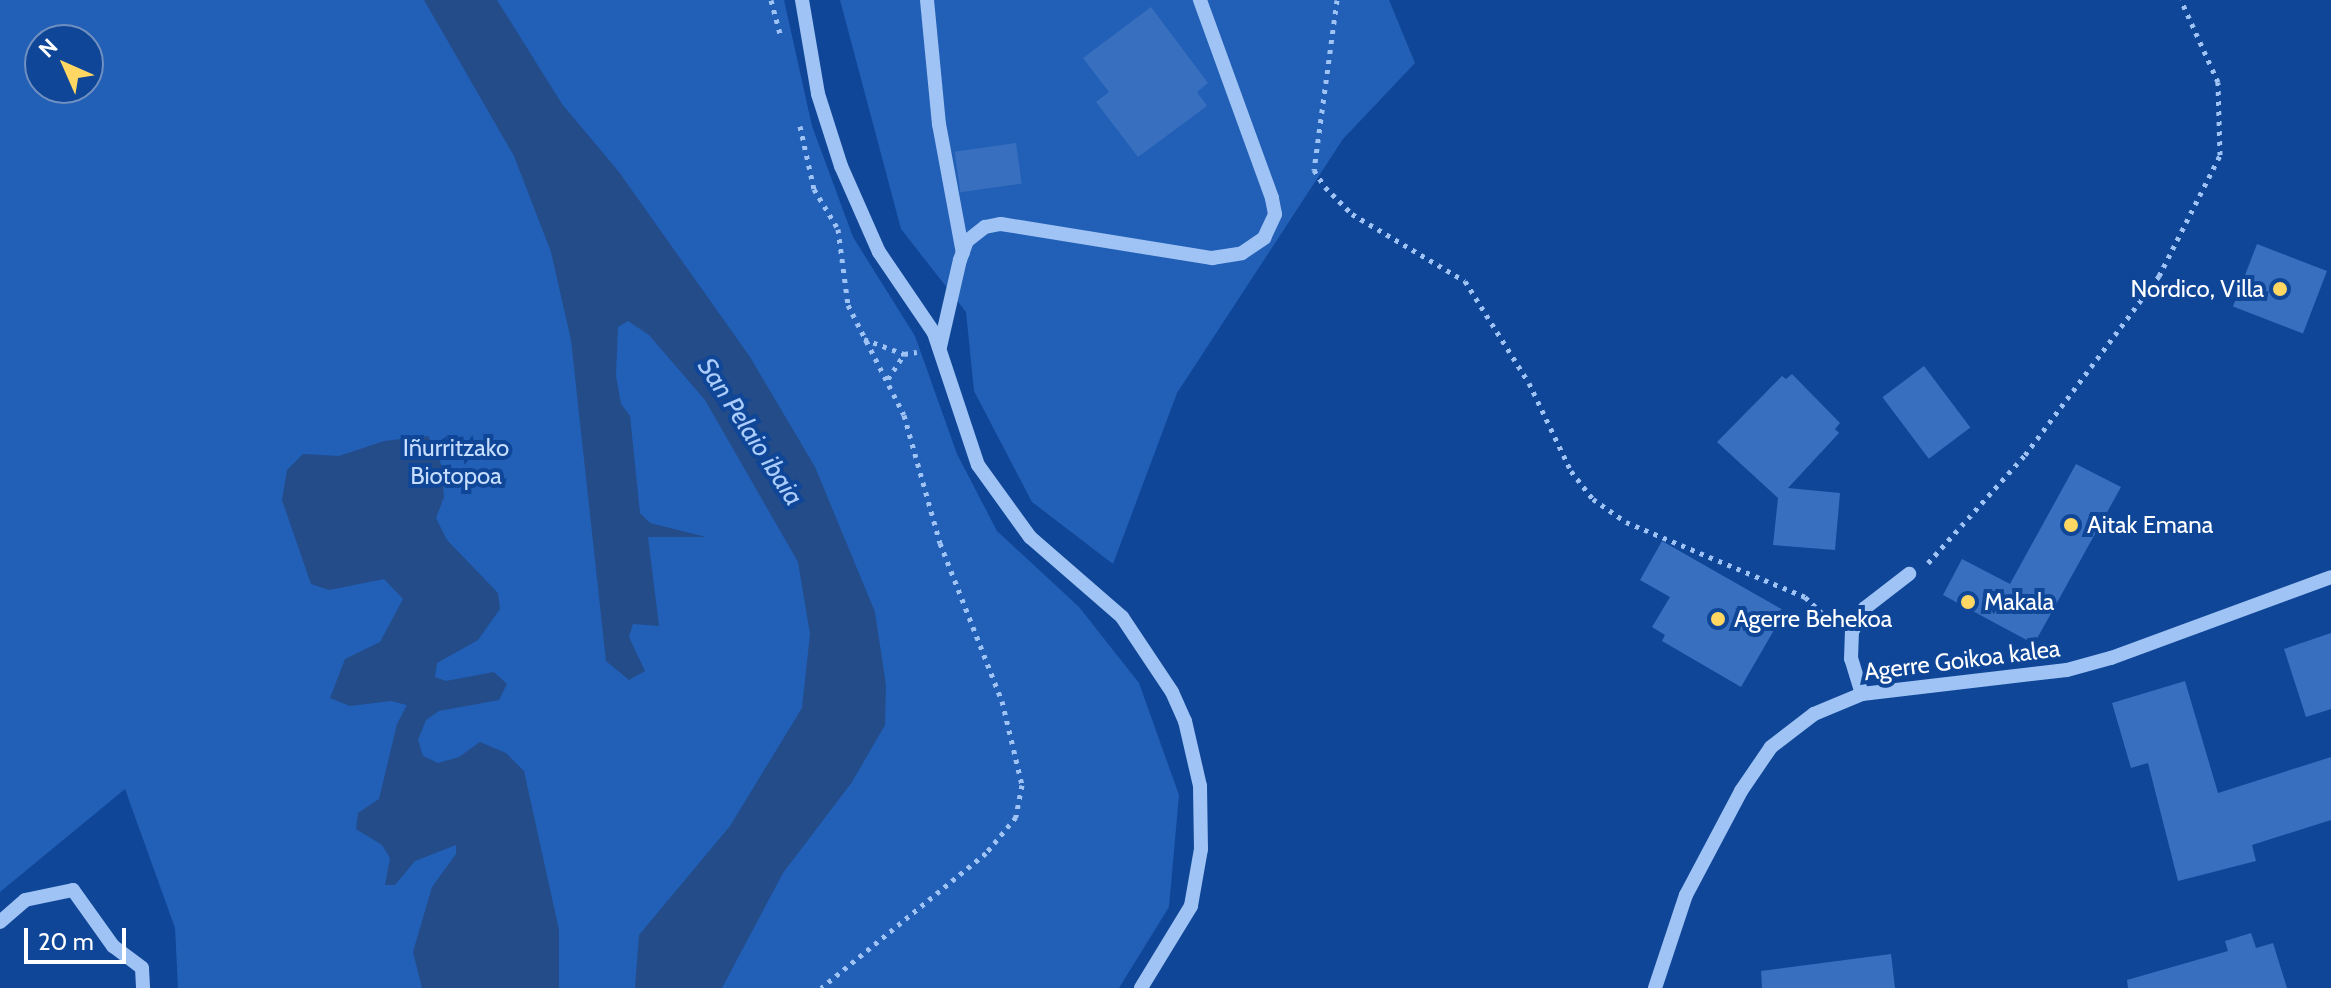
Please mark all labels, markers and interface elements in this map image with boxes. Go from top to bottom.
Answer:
north arrow [24,24,104,104]
text: N [33,33,63,63]
place label: Nordico, Villa [2130,275,2264,303]
marker: Nordico, Villa [2271,280,2289,298]
water label: San Pelaio ibaia [691,352,809,512]
park label: Iñurritzako Biotopoa [403,434,509,490]
place label: Aitak Emana [2087,511,2213,539]
marker: Aitak Emana [2062,516,2080,534]
place label: Makala [1984,588,2054,616]
marker: Makala [1959,593,1977,611]
place label: Agerre Behekoa [1734,605,1892,633]
marker: Agerre Behekoa [1709,610,1727,628]
street label: Agerre Goikoa kalea [1862,634,2062,686]
scale bar [28,912,130,962]
text: 20 m [38,927,94,956]

